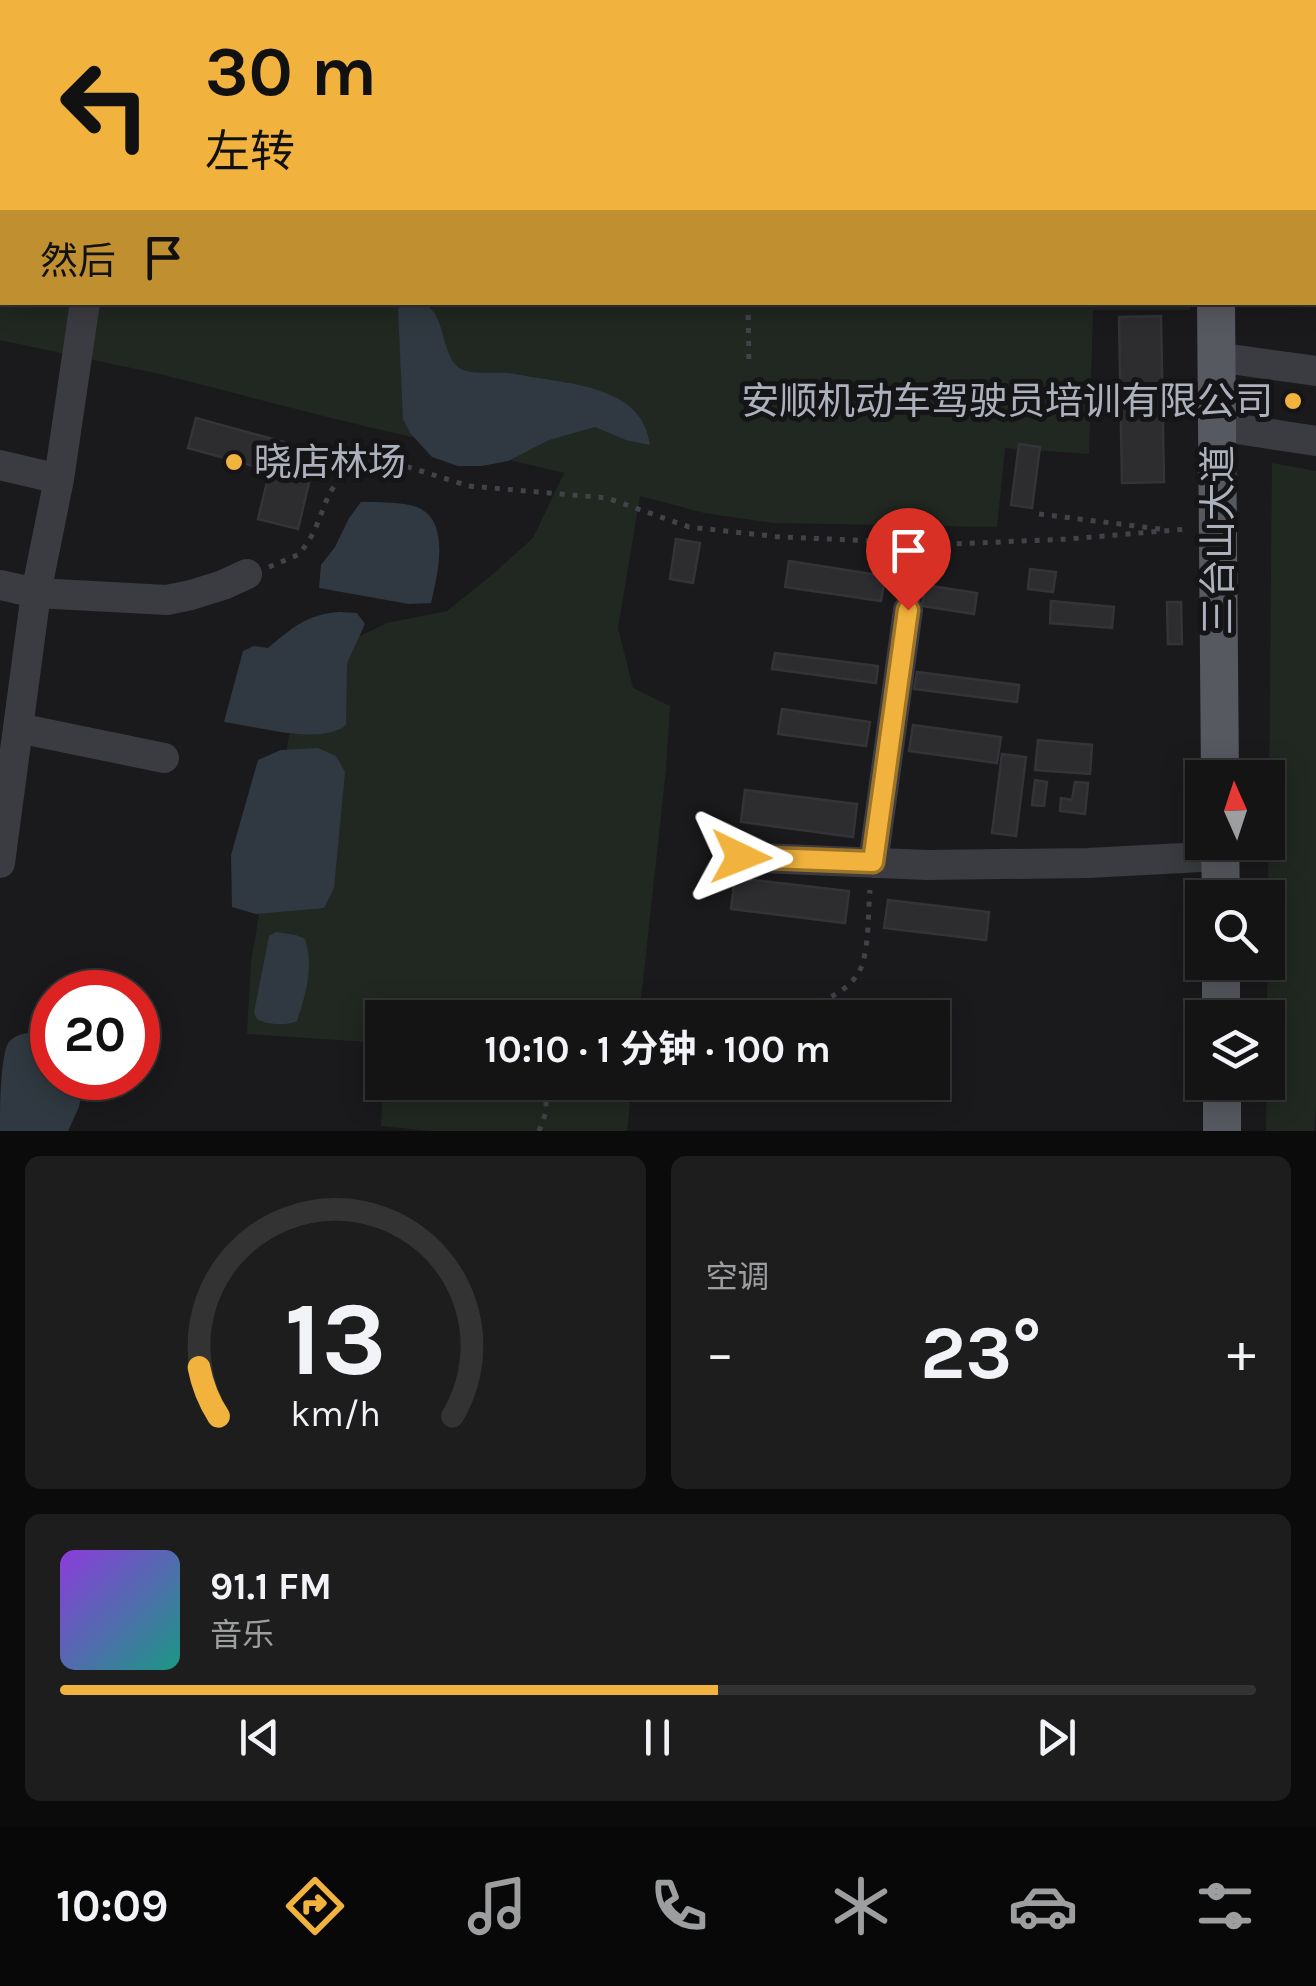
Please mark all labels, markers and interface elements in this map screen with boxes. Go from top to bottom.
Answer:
text: 30 m [205,31,377,113]
icon: left [40,40,170,170]
text: 左转 [205,126,295,178]
icon: arrive [136,230,191,285]
text: 然后 [40,239,116,284]
place label: 安顺机动车驾驶员培训有限公司 [741,379,1273,424]
marker: 安顺机动车驾驶员培训有限公司 [1282,390,1304,412]
place label: 晓店林场 [254,440,406,485]
street label: 三台山大道 [1196,445,1241,635]
marker: 晓店林场 [223,451,245,473]
pin [866,508,951,611]
icon: arrive [881,523,936,578]
north arrow [1185,760,1285,860]
map controls [1185,760,1285,1100]
position arrow [689,805,793,909]
button: search [1185,880,1285,980]
speed limit sign: 20 [30,970,160,1100]
button: layers [1185,1000,1285,1100]
text: 10:10 · 1 分钟 · 100 m [484,1027,831,1072]
text: 空调 [706,1259,770,1296]
text: 13 [284,1279,386,1400]
text: 23° [920,1309,1041,1397]
text: − [706,1321,734,1385]
text: + [1227,1321,1256,1385]
text: km/h [290,1393,381,1435]
text: 91.1 FM [210,1564,332,1609]
text: 音乐 [210,1617,274,1654]
icon: previous [232,1710,287,1765]
icon: pause [630,1710,685,1765]
icon: next [1029,1710,1084,1765]
icon: directions [280,1871,350,1941]
icon: music [462,1871,532,1941]
icon: phone [644,1871,714,1941]
icon: climate [826,1871,896,1941]
icon: car [1008,1871,1078,1941]
icon: filters [1190,1871,1260,1941]
text: 10:09 [56,1880,169,1932]

